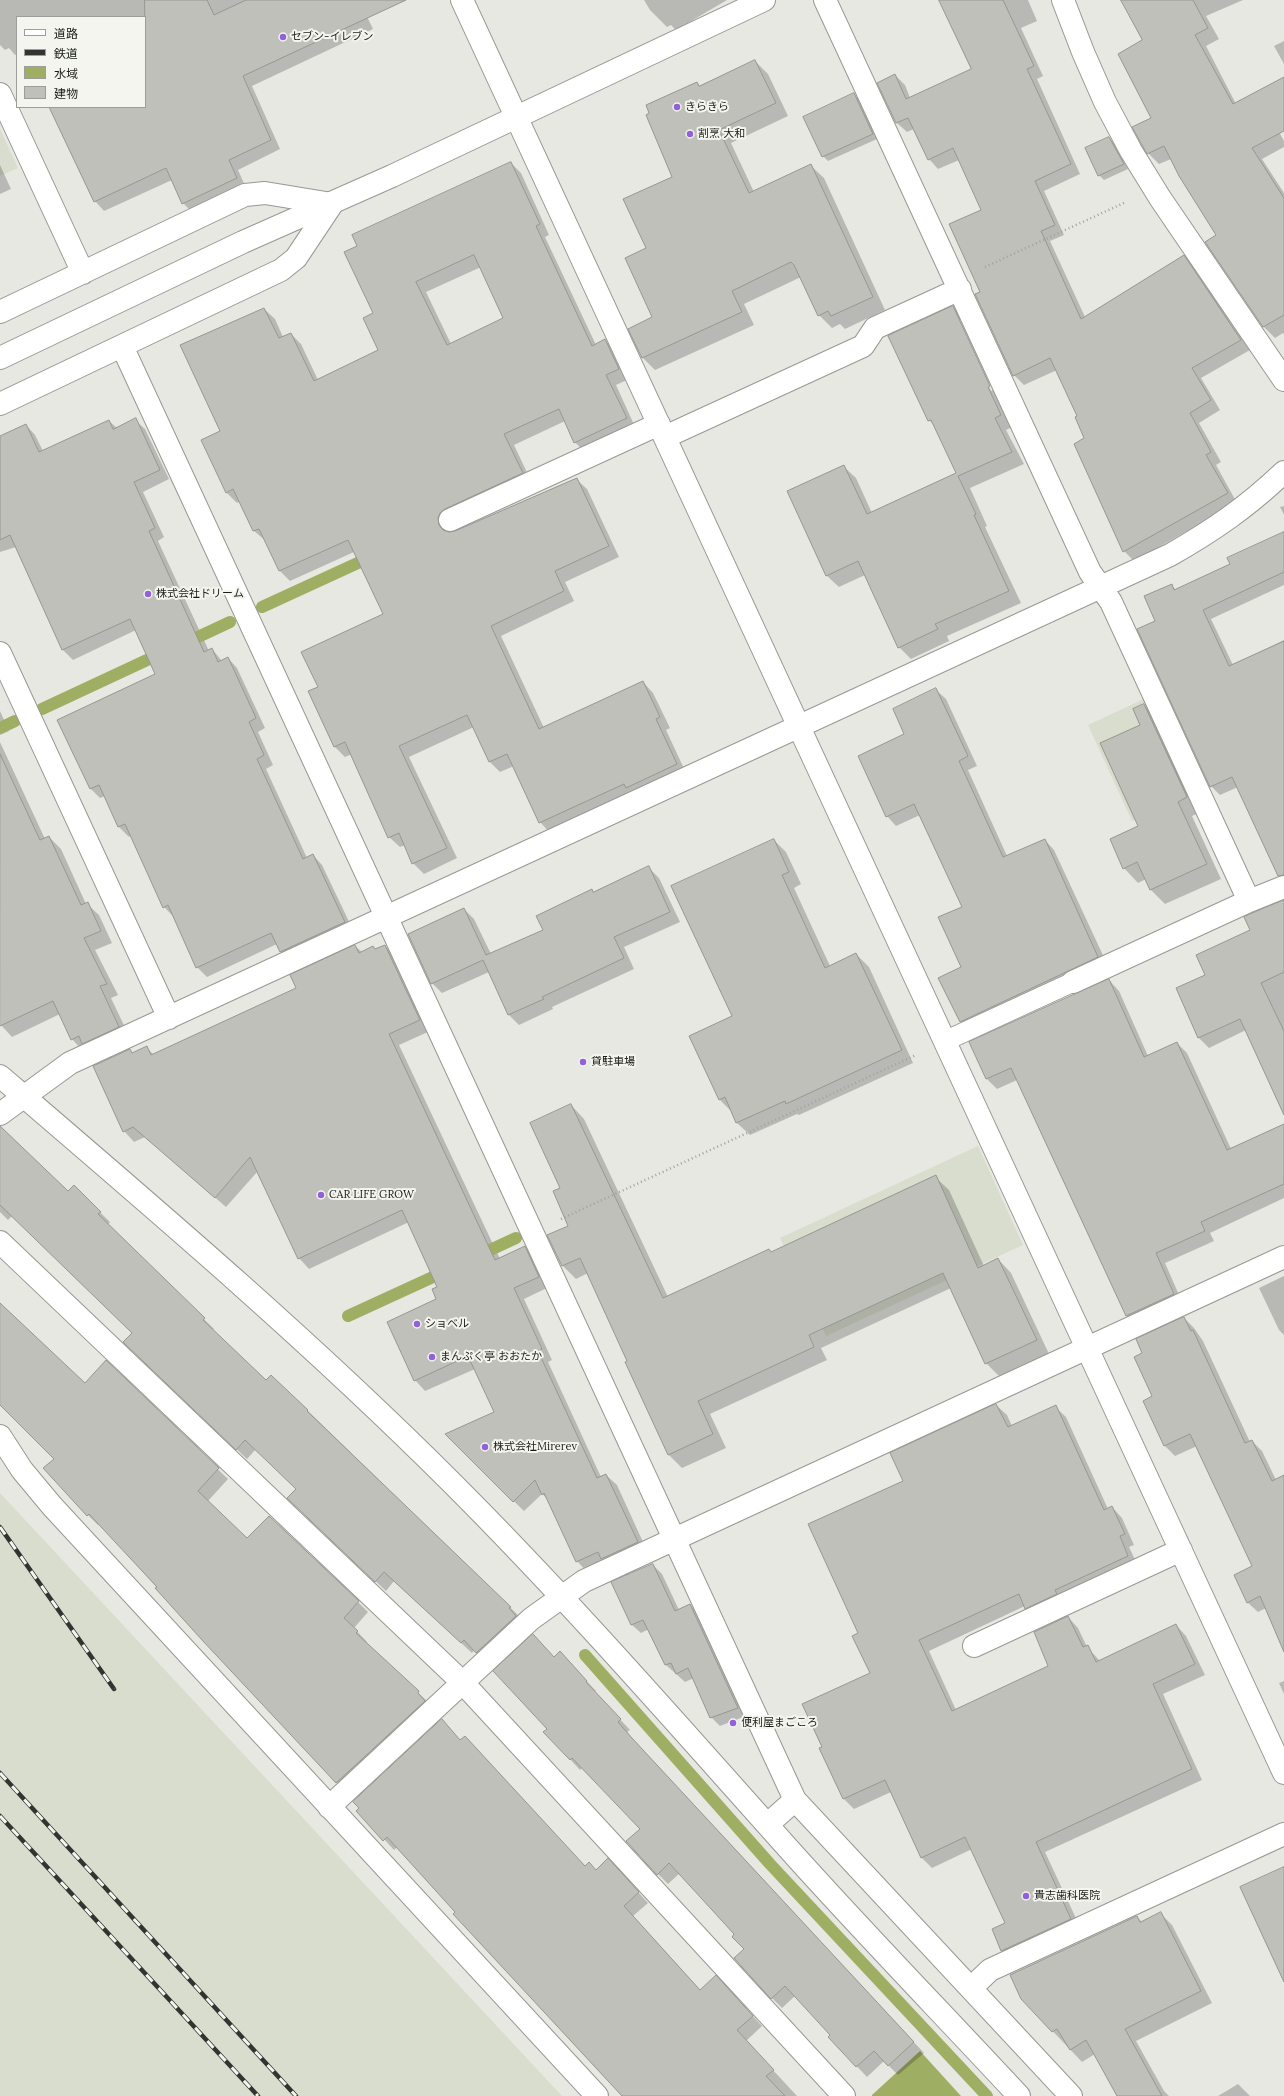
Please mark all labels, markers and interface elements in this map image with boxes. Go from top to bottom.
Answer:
legend [16,16,146,108]
text: 道路 [54,26,78,41]
place label: セブン-イレブン [291,30,373,44]
marker: セブン-イレブン [278,32,288,42]
text: 鉄道 [54,46,78,61]
text: 水域 [54,66,78,81]
text: 建物 [54,86,78,101]
place label: きらきら [685,100,729,114]
marker: きらきら [672,102,682,112]
place label: 割烹 大和 [698,127,745,141]
marker: 割烹 大和 [685,129,695,139]
place label: 株式会社ドリーム [156,587,244,601]
marker: 株式会社ドリーム [143,589,153,599]
place label: 貸駐車場 [591,1055,635,1069]
marker: 貸駐車場 [578,1057,588,1067]
place label: CAR LIFE GROW [329,1188,414,1202]
marker: CAR LIFE GROW [316,1190,326,1200]
place label: ショベル [425,1317,469,1331]
marker: ショベル [412,1319,422,1329]
place label: まんぷく亭 おおたか [440,1350,542,1364]
marker: まんぷく亭 おおたか [427,1352,437,1362]
place label: 株式会社Mirerev [493,1440,577,1454]
marker: 株式会社Mirerev [480,1442,490,1452]
place label: 便利屋まごころ [741,1716,818,1730]
marker: 便利屋まごころ [728,1718,738,1728]
place label: 貴志歯科医院 [1034,1889,1100,1903]
marker: 貴志歯科医院 [1021,1891,1031,1901]

